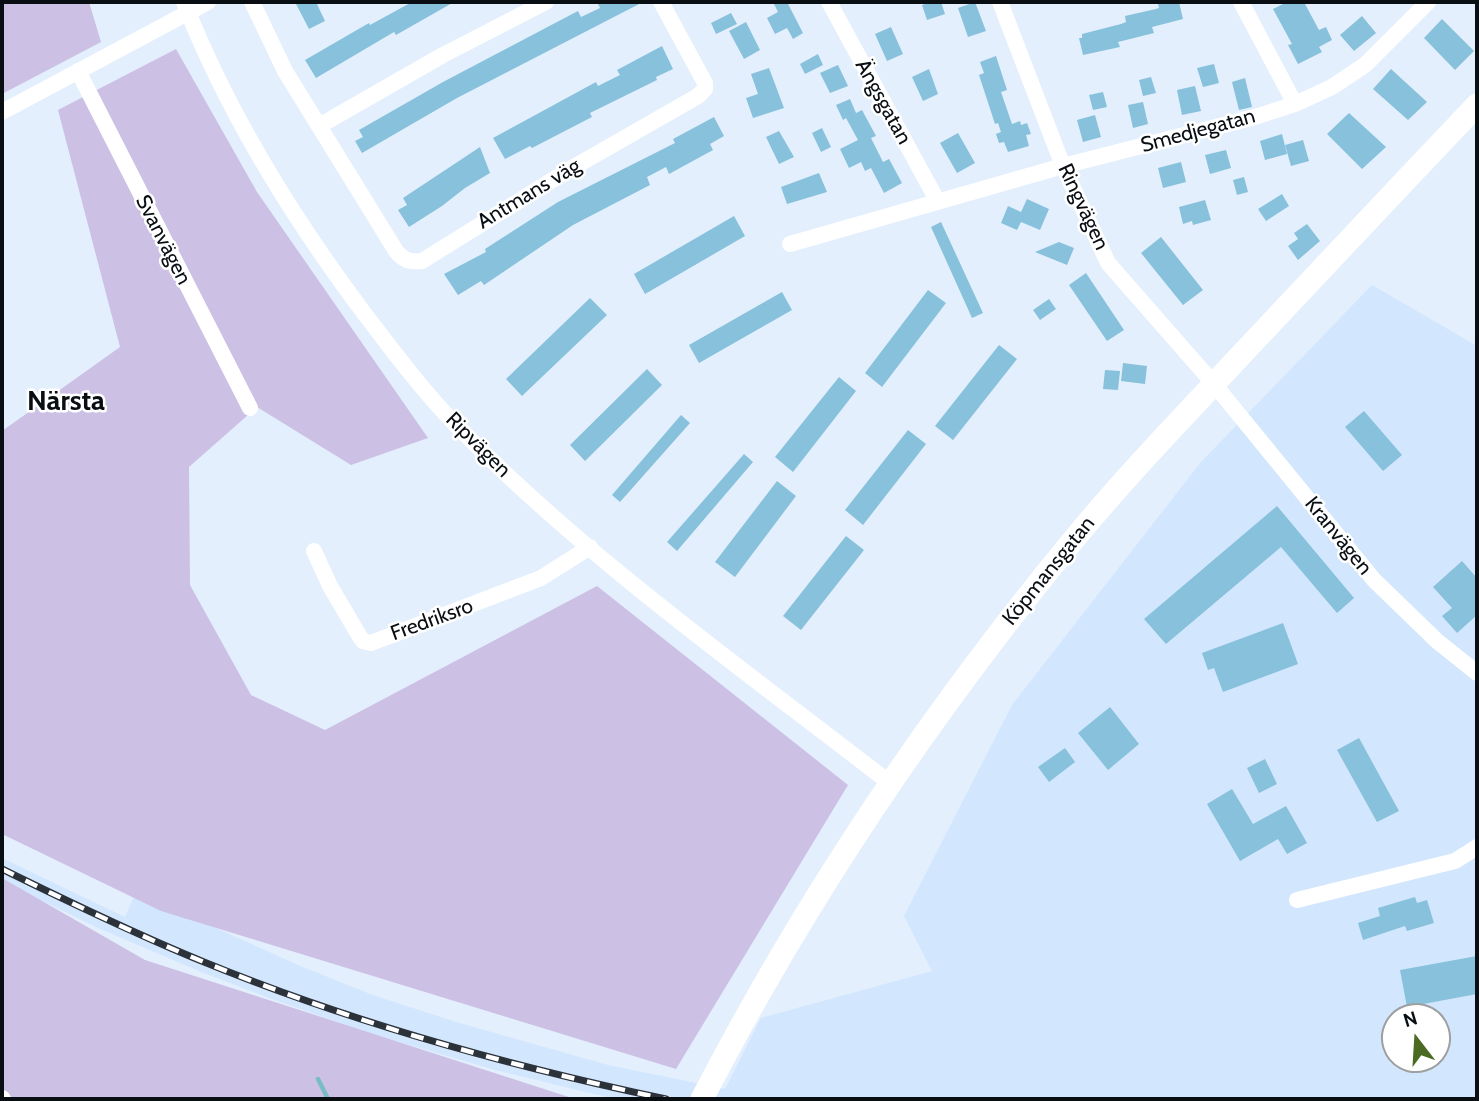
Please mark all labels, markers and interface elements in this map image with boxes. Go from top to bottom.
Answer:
street label: Ängsgatan [849,55,917,149]
street label: Smedjegatan [1138,104,1258,158]
street label: Antmans väg [473,153,585,235]
street label: Ringvägen [1052,160,1114,254]
street label: Svanvägen [130,191,196,289]
district label: Närsta [27,385,105,419]
street label: Ripvägen [440,407,516,483]
street label: Kranvägen [1299,492,1377,580]
street label: Köpmansgatan [997,512,1101,630]
street label: Fredriksro [387,593,477,647]
north arrow [1381,1003,1451,1073]
text: N [1401,1006,1420,1032]

